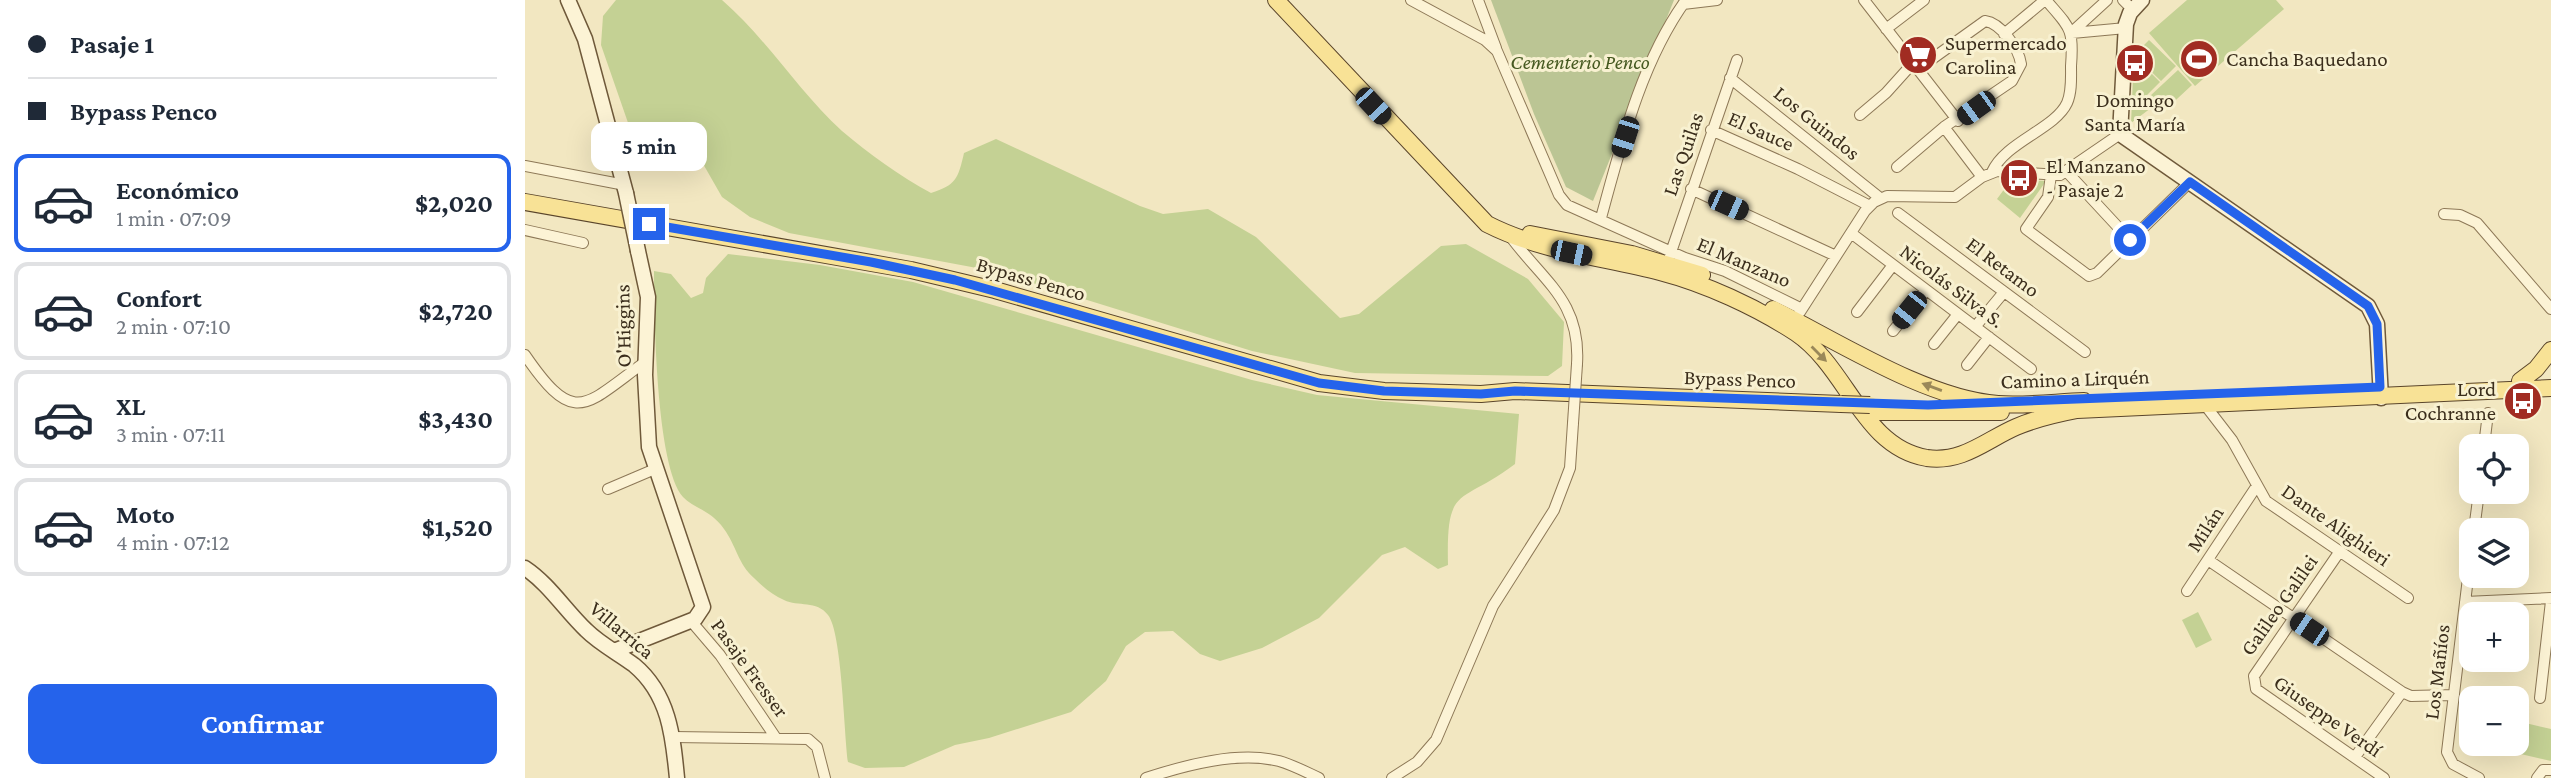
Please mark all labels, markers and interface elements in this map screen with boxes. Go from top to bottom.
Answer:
text: Pasaje 1 [70,30,154,59]
place label: Supermercado Carolina [1945,31,2067,79]
supermarket icon: Supermercado Carolina [1897,34,1939,76]
sports icon: Cancha Baquedano [2178,38,2220,80]
bus stop icon: Domingo Santa María [2114,42,2156,84]
place label: Cancha Baquedano [2226,47,2388,71]
park label: Cementerio Penco [1510,50,1650,74]
street label: Los Guindos [1769,81,1865,165]
car [1351,83,1396,129]
car [1953,87,2000,129]
place label: Domingo Santa María [2084,88,2186,136]
text: Bypass Penco [70,97,217,126]
street label: El Sauce [1724,106,1798,156]
street label: Las Quilas [1658,109,1708,199]
car [1609,114,1642,160]
callout: 5 min [591,122,707,172]
text: 5 min [621,133,677,159]
place label: El Manzano - Pasaje 2 [2046,154,2146,202]
bus stop icon: El Manzano - Pasaje 2 [1998,157,2040,199]
icon: car [32,172,95,235]
text: Económico [116,176,239,205]
car [1705,187,1752,223]
text: $2,020 [415,189,493,218]
text: 1 min · 07:09 [116,205,232,231]
route end [633,208,665,240]
route start [2114,224,2146,256]
street label: El Manzano [1693,231,1795,293]
street label: El Retamo [1962,232,2044,302]
car [1549,238,1594,268]
street label: Nicolás Silva S. [1895,239,2009,333]
street label: Bypass Penco [974,252,1088,306]
icon: car [32,280,95,343]
text: Confort [116,284,202,313]
street label: O'Higgins [610,284,636,368]
car [1888,287,1931,333]
text: $2,720 [419,297,493,326]
text: 2 min · 07:10 [116,313,231,339]
one-way arrow [1811,345,1828,362]
street label: Camino a Lirquén [2000,364,2150,394]
street label: Bypass Penco [1684,365,1796,393]
place label: Lord Cochranne [2405,377,2496,425]
bus stop icon: Lord Cochranne [2502,380,2544,422]
one-way arrow [1922,381,1943,392]
icon: car [32,388,95,451]
text: XL [116,392,145,421]
text: $3,430 [418,405,493,434]
text: 3 min · 07:11 [116,421,225,447]
map controls [2459,434,2529,756]
button: locate [2459,434,2529,504]
street label: Dante Alighieri [2277,479,2395,572]
icon: car [32,496,95,559]
text: Moto [116,500,175,529]
street label: Milán [2181,502,2229,556]
text: $1,520 [422,513,493,542]
button: layers [2459,518,2529,588]
text: 4 min · 07:12 [116,529,230,555]
street label: Galileo Galilei [2236,550,2323,660]
street label: Villarrica [585,596,659,664]
button: + [2459,602,2529,672]
car [2286,609,2333,649]
street label: Pasaje Fresser [706,614,794,722]
street label: Los Mañíos [2419,623,2455,721]
street label: Giuseppe Verdí [2269,670,2388,763]
button: Confirmar [28,684,497,764]
button: − [2459,686,2529,756]

